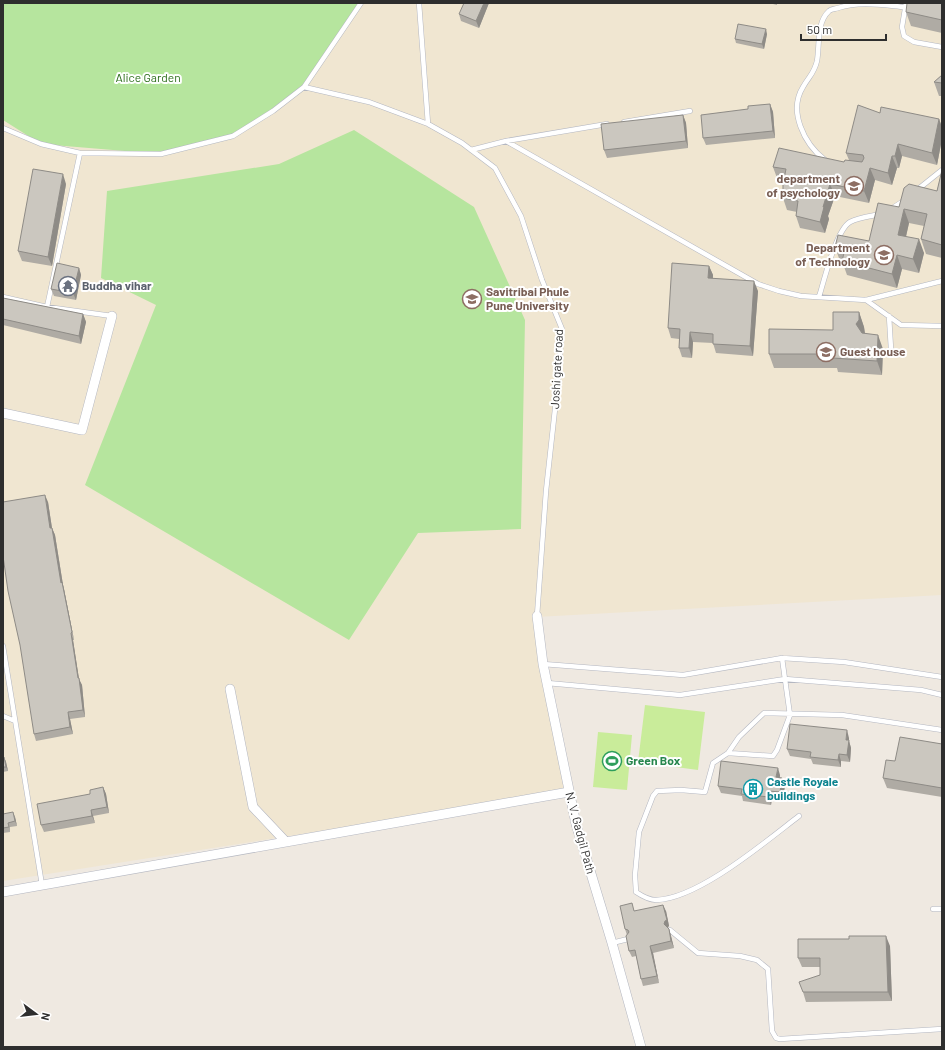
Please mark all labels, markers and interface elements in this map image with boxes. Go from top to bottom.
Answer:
scale bar [801,16,886,42]
text: 50 m [807,22,832,36]
park label: Alice Garden [115,70,181,84]
place label: department of psychology [766,171,840,199]
school or university icon: department of psychology [843,175,865,197]
place label: Department of Technology [795,240,870,268]
school or university icon: Department of Technology [873,244,895,266]
temple icon: Buddha vihar [57,275,79,297]
place label: Buddha vihar [82,278,152,292]
place label: Savitribai Phule Pune University [486,284,570,312]
school or university icon: Savitribai Phule Pune University [461,288,483,310]
street label: Joshi gate road [547,329,565,409]
school or university icon: Guest house [815,341,837,363]
place label: Guest house [840,344,906,358]
sports icon: Green Box [601,750,623,772]
place label: Green Box [626,753,681,767]
place label: Castle Royale buildings [767,774,839,802]
building icon: Castle Royale buildings [742,778,764,800]
street label: N. V. Gadgil Path [563,790,599,875]
north arrow [16,994,56,1034]
text: N [39,1011,53,1022]

